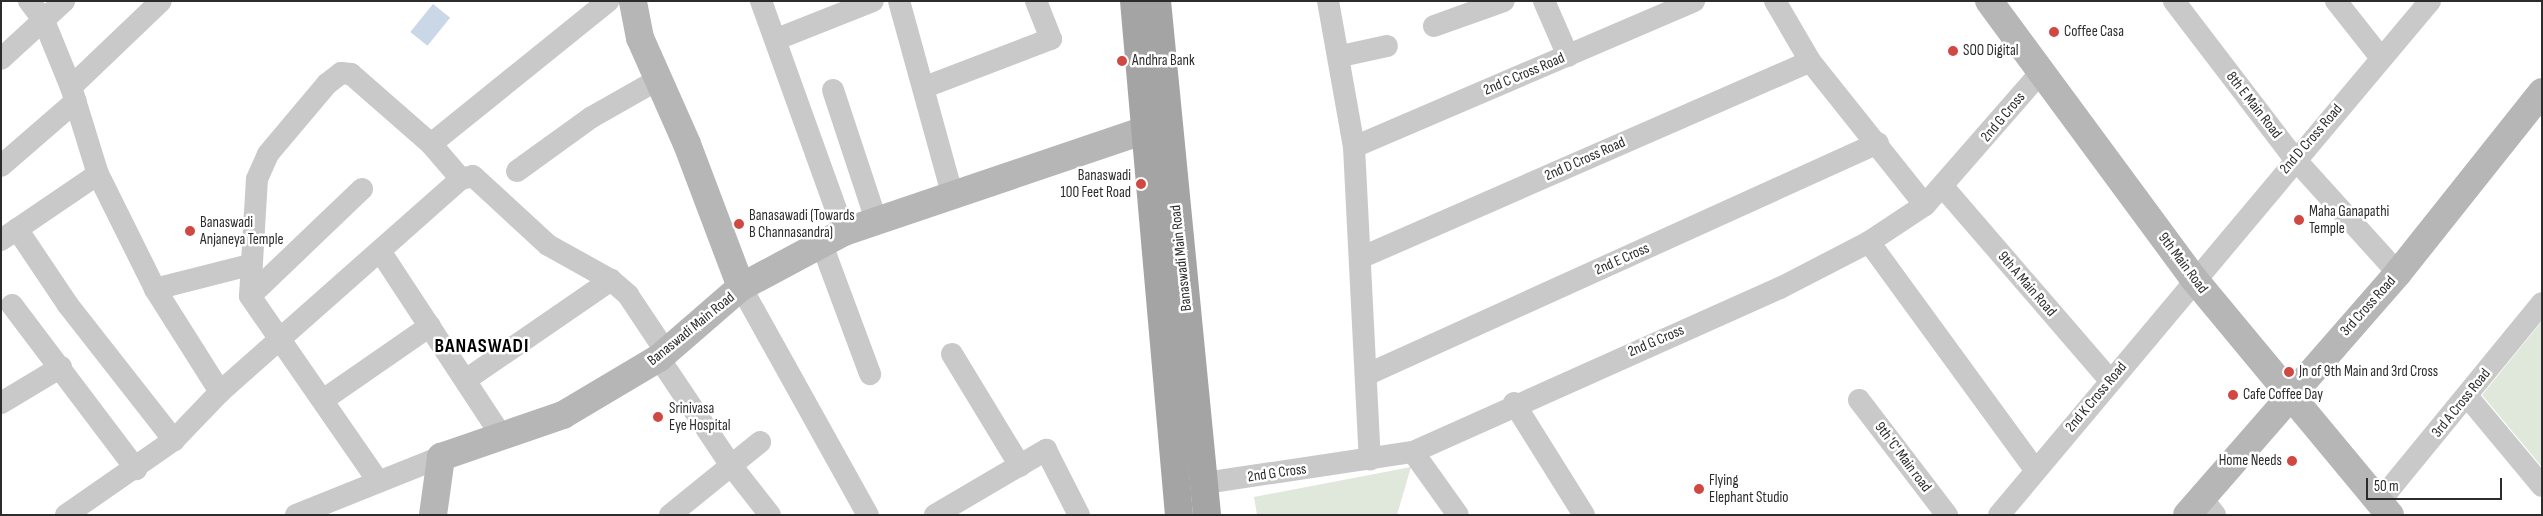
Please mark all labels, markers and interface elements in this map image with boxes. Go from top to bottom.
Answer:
place label: Coffee Casa [2064,23,2124,41]
marker: Coffee Casa [2048,26,2060,38]
place label: SOO Digital [1963,42,2019,60]
marker: SOO Digital [1947,45,1959,57]
street label: 2nd C Cross Road [1481,49,1567,99]
place label: Andhra Bank [1132,52,1195,70]
marker: Andhra Bank [1116,55,1128,67]
street label: 8th E Main Road [2222,68,2286,142]
street label: 2nd G Cross [1977,89,2029,145]
street label: 2nd D Cross Road [2276,100,2346,178]
street label: 2nd D Cross Road [1542,133,1628,185]
place label: Banaswadi 100 Feet Road [1061,166,1131,201]
marker: Banaswadi 100 Feet Road [1135,178,1147,190]
place label: Maha Ganapathi Temple [2309,202,2389,237]
street label: Banaswadi Main Road [1166,204,1196,312]
place label: Banasawadi (Towards B Channasandra) [749,206,855,241]
place label: Banaswadi Anjaneya Temple [200,213,283,248]
marker: Maha Ganapathi Temple [2293,214,2305,226]
marker: Banasawadi (Towards B Channasandra) [733,218,745,230]
marker: Banaswadi Anjaneya Temple [184,225,196,237]
street label: 9th Main Road [2154,229,2212,297]
street label: 2nd E Cross [1592,239,1652,279]
street label: 9th A Main Road [1994,248,2060,320]
street label: 3rd Cross Road [2336,272,2400,340]
street label: Banaswadi Main Road [644,288,738,370]
street label: 2nd G Cross [1625,321,1687,361]
district label: BANASWADI [433,334,531,358]
street label: 2nd K Cross Road [2061,358,2131,436]
place label: Jn of 9th Main and 3rd Cross [2299,363,2438,381]
street label: 3rd A Cross Road [2428,365,2494,441]
marker: Jn of 9th Main and 3rd Cross [2283,366,2295,378]
place label: Cafe Coffee Day [2243,386,2323,404]
marker: Cafe Coffee Day [2227,389,2239,401]
place label: Srinivasa Eye Hospital [669,399,731,434]
marker: Srinivasa Eye Hospital [651,410,665,424]
street label: 9th 'C' Main road [1871,418,1935,496]
place label: Home Needs [2219,452,2282,470]
marker: Home Needs [2286,455,2298,467]
street label: 2nd G Cross [1246,460,1308,486]
scale bar [2368,468,2504,500]
place label: Flying Elephant Studio [1709,471,1788,506]
text: 50 m [2374,477,2399,496]
marker: Flying Elephant Studio [1693,483,1705,495]

